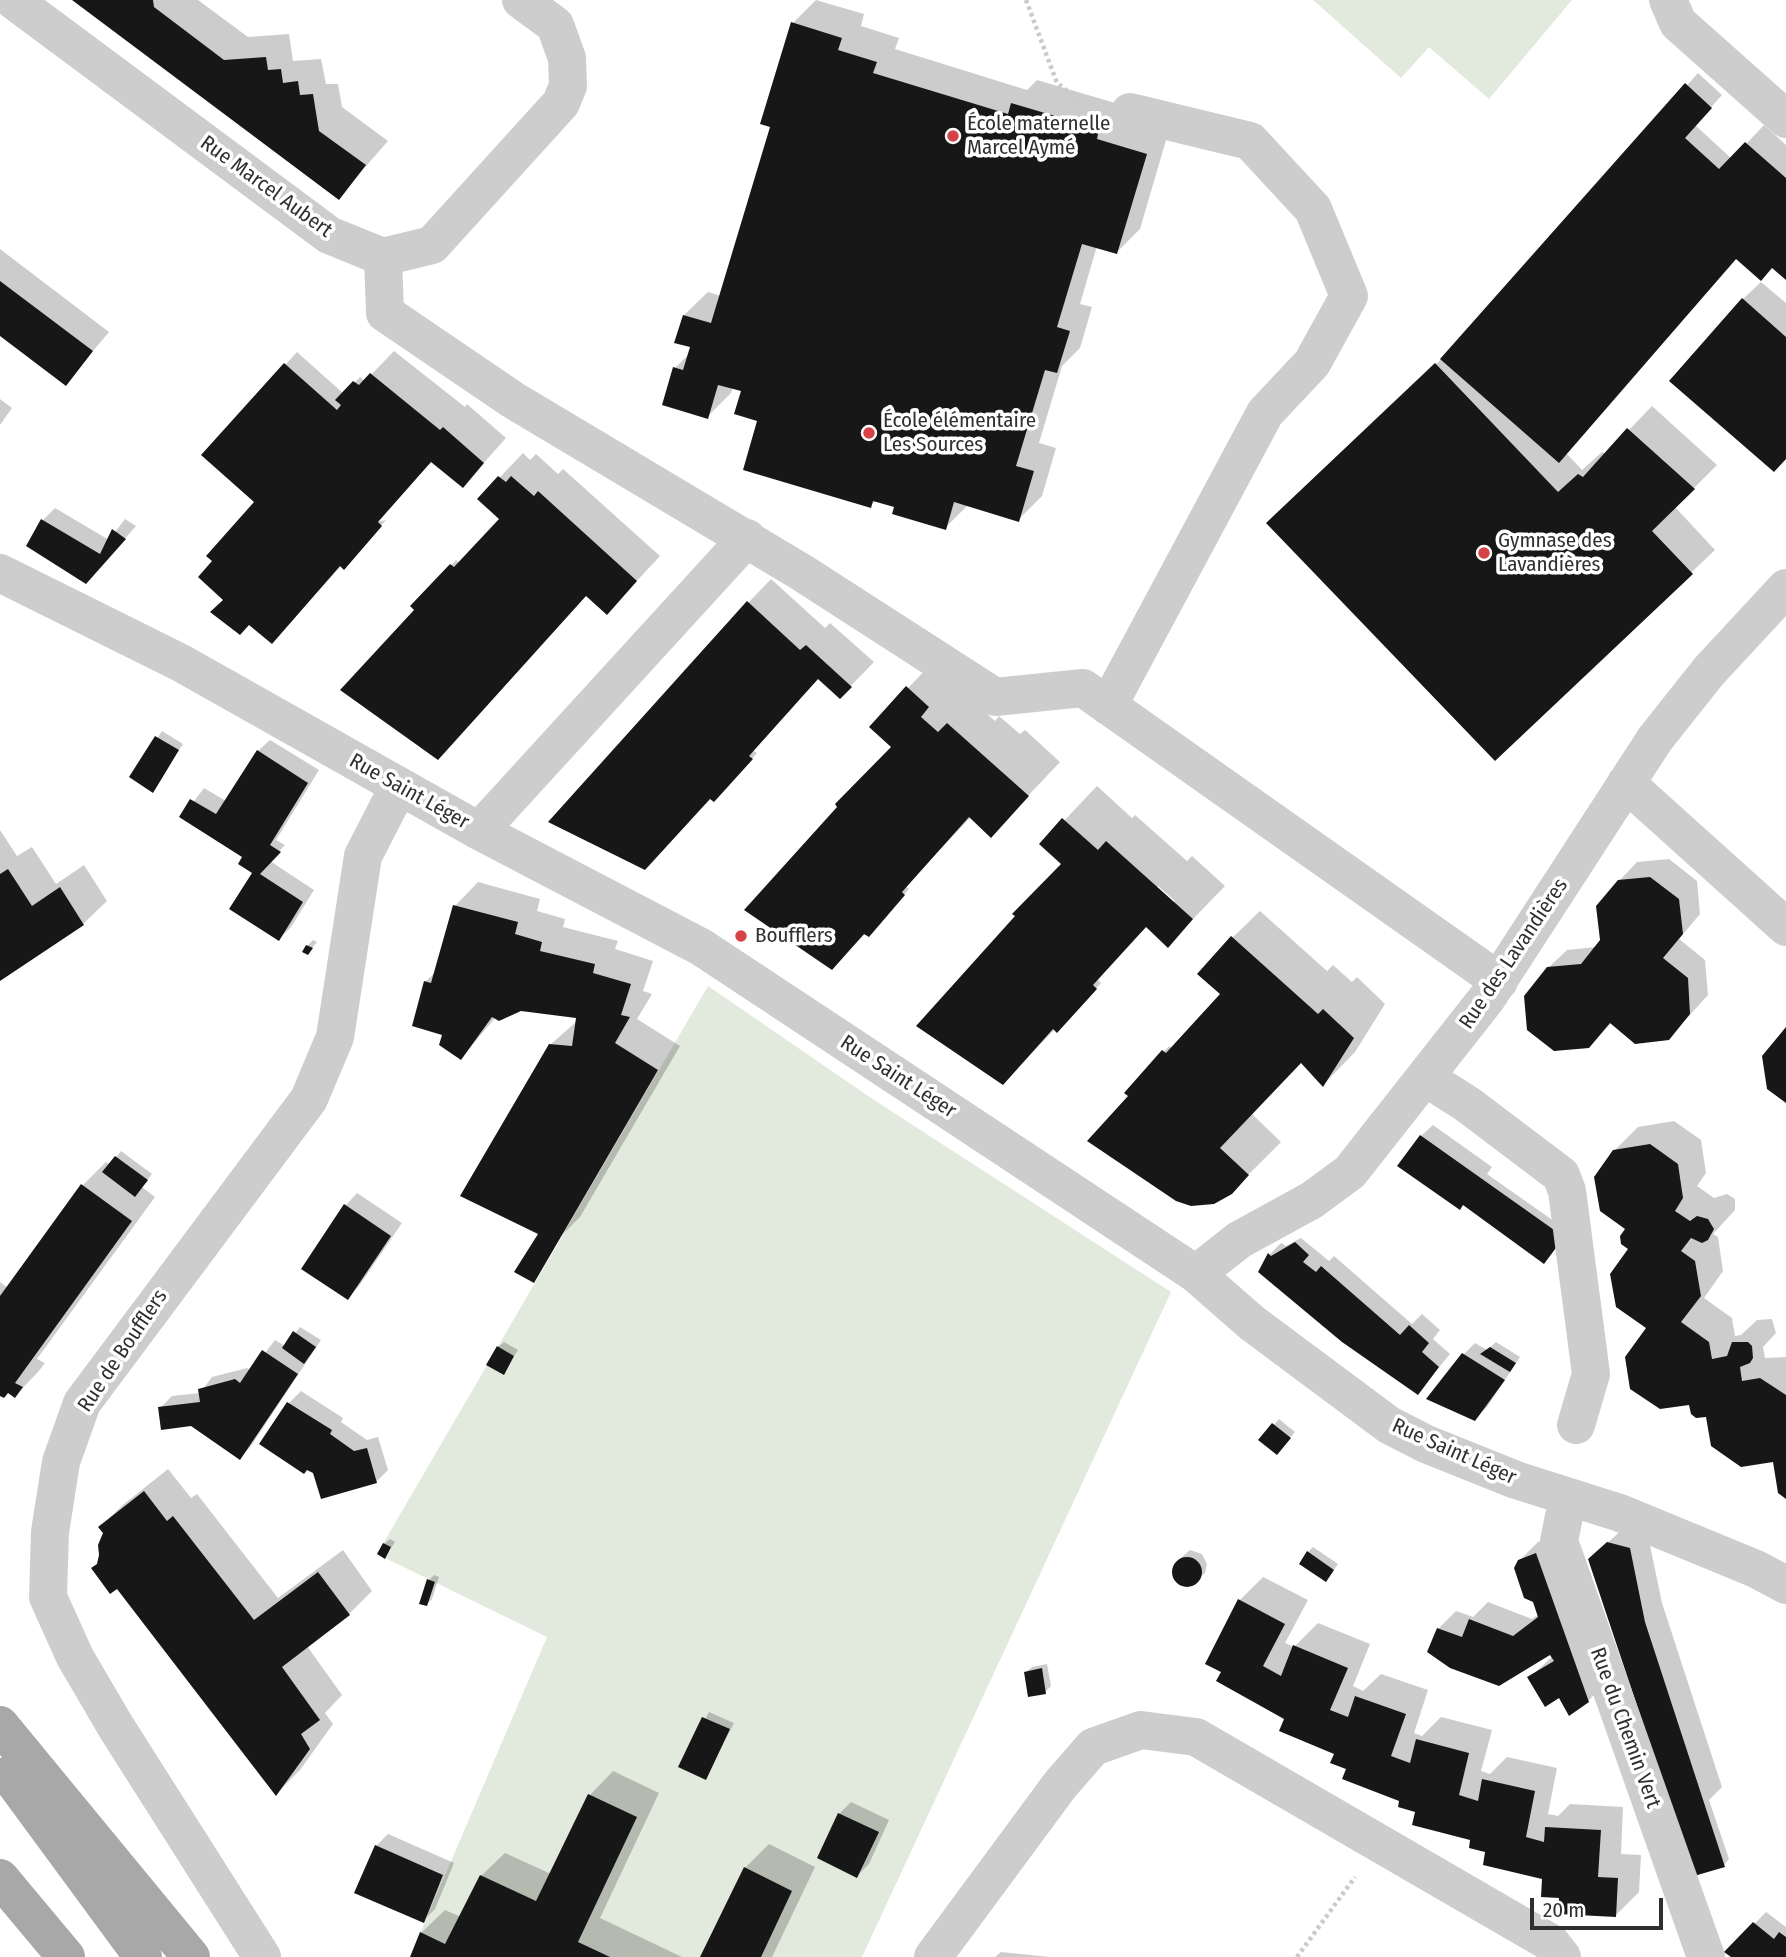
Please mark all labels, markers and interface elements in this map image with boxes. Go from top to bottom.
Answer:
place label: École maternelle Marcel Aymé [967,111,1110,161]
marker: École maternelle Marcel Aymé [945,128,961,144]
street label: Rue Marcel Aubert [195,131,337,243]
place label: École élémentaire Les Sources [883,408,1036,458]
marker: École élémentaire Les Sources [861,425,877,441]
place label: Gymnase des Lavandières [1498,528,1612,578]
marker: Gymnase des Lavandières [1476,545,1492,561]
street label: Rue Saint Léger [345,749,473,835]
street label: Rue des Lavandières [1454,874,1574,1034]
place label: Boufflers [755,923,833,949]
marker: Boufflers [733,928,749,944]
street label: Rue Saint Léger [835,1030,961,1124]
street label: Rue de Boufflers [73,1285,173,1417]
street label: Rue Saint Léger [1388,1413,1520,1491]
street label: Rue du Chemin Vert [1584,1644,1666,1812]
scale bar [1534,1884,1667,1928]
text: 20 m [1543,1897,1584,1923]

